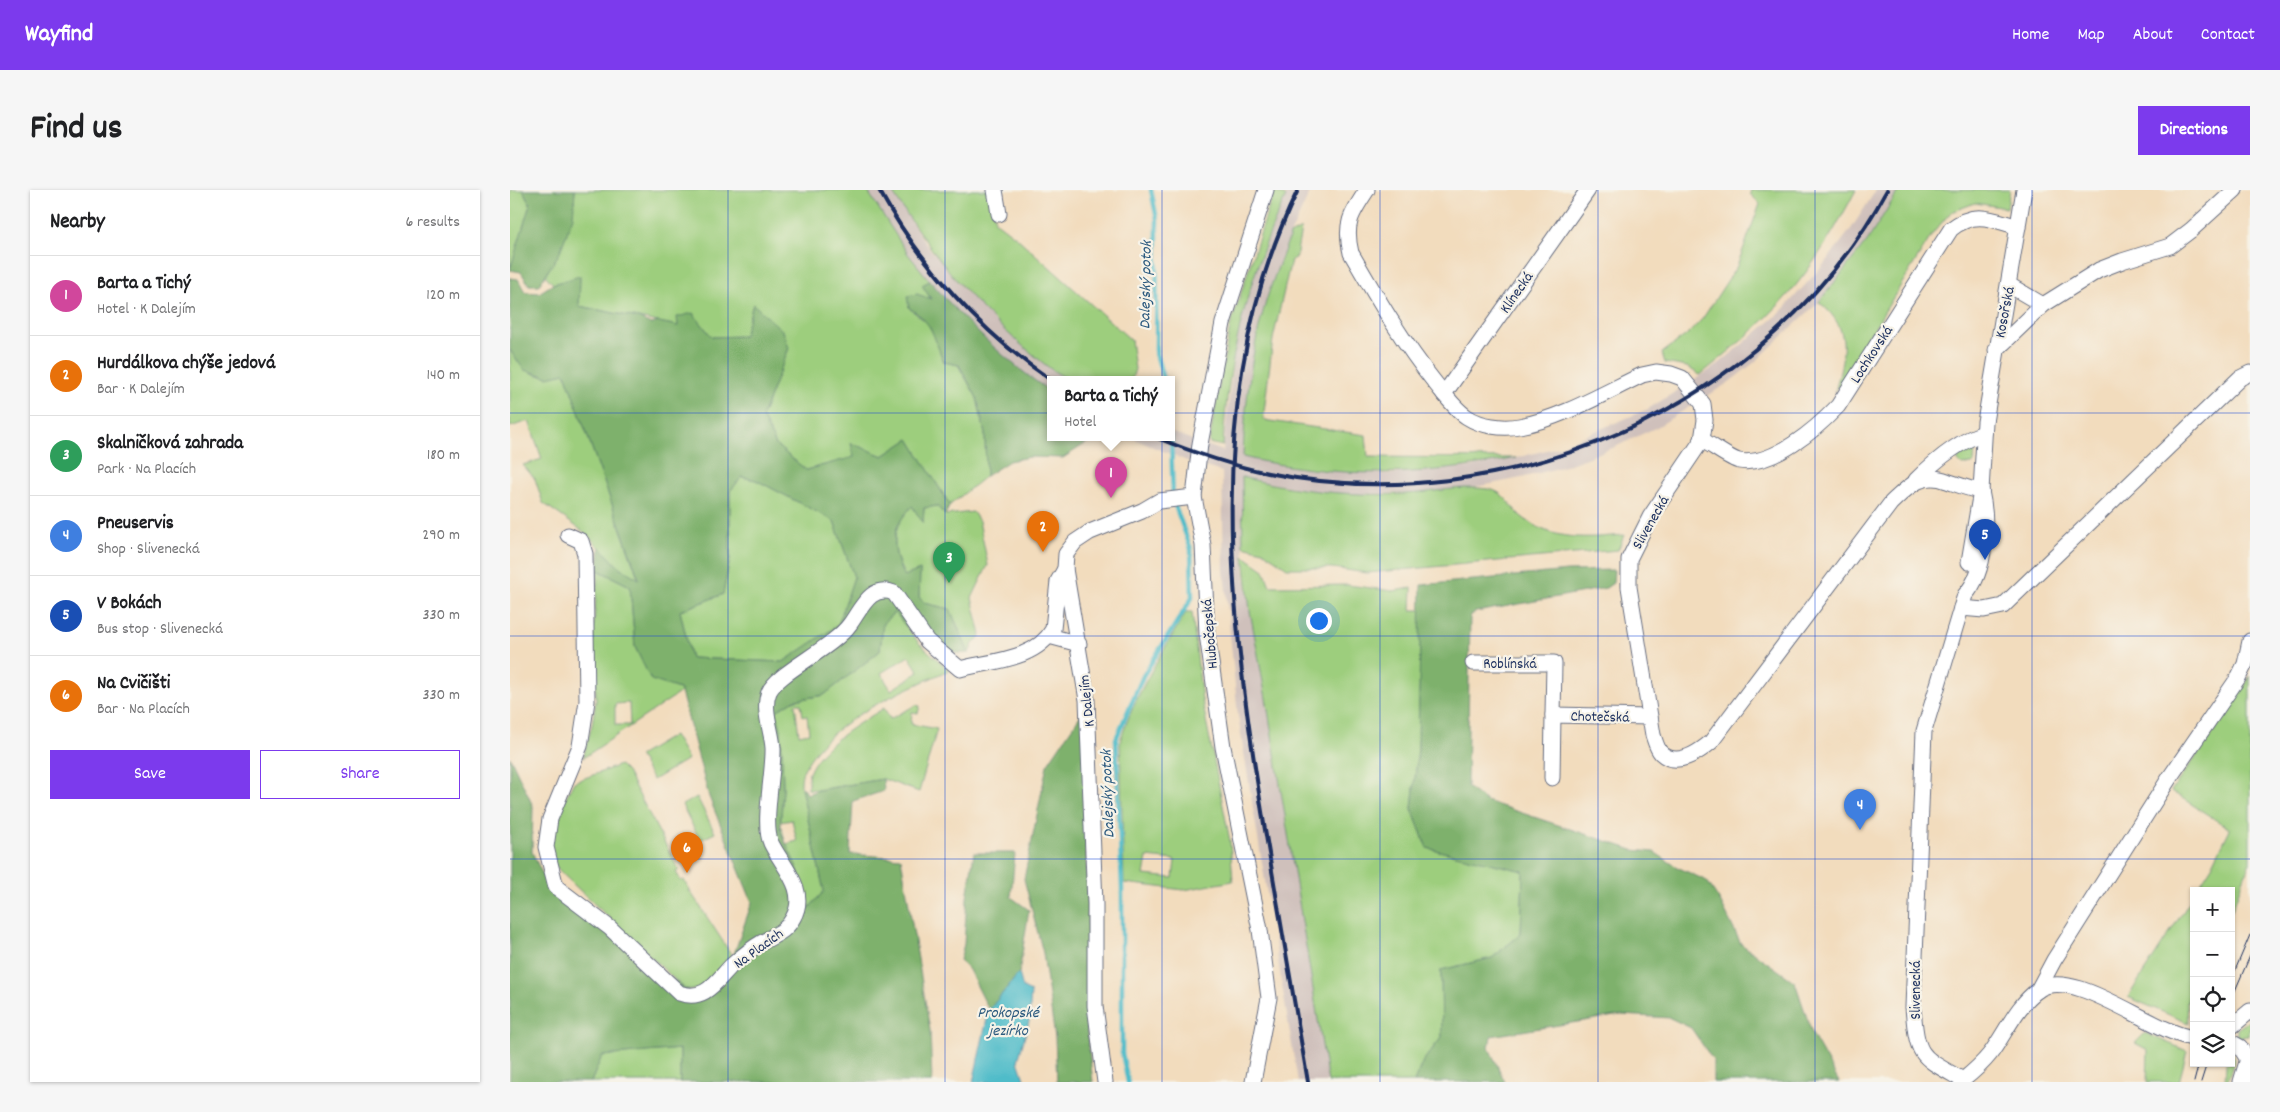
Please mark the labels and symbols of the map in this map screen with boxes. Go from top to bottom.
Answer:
water label: Dalejský potok [1134,239,1159,329]
street label: Klínecká [1495,267,1540,318]
street label: Kosořská [1990,284,2022,340]
street label: Lochkovská [1846,322,1900,388]
pin: 1 [1095,457,1127,498]
street label: Slivenecká [1627,492,1676,554]
pin: 2 [1027,511,1059,552]
pin: 5 [1969,519,2001,560]
pin: 3 [933,542,965,583]
street label: Hlubočepská [1197,597,1225,670]
your location [1306,608,1332,634]
street label: Roblínská [1483,654,1537,676]
street label: K Dalejím [1074,674,1102,728]
street label: Chotečská [1570,706,1630,730]
water label: Dalejský potok [1095,748,1122,838]
pin: 4 [1844,789,1876,830]
pin: 6 [671,832,703,873]
street label: Na Placích [730,924,789,975]
street label: Slivenecká [1906,960,1928,1019]
water label: Prokopské jezírko [977,1002,1041,1043]

